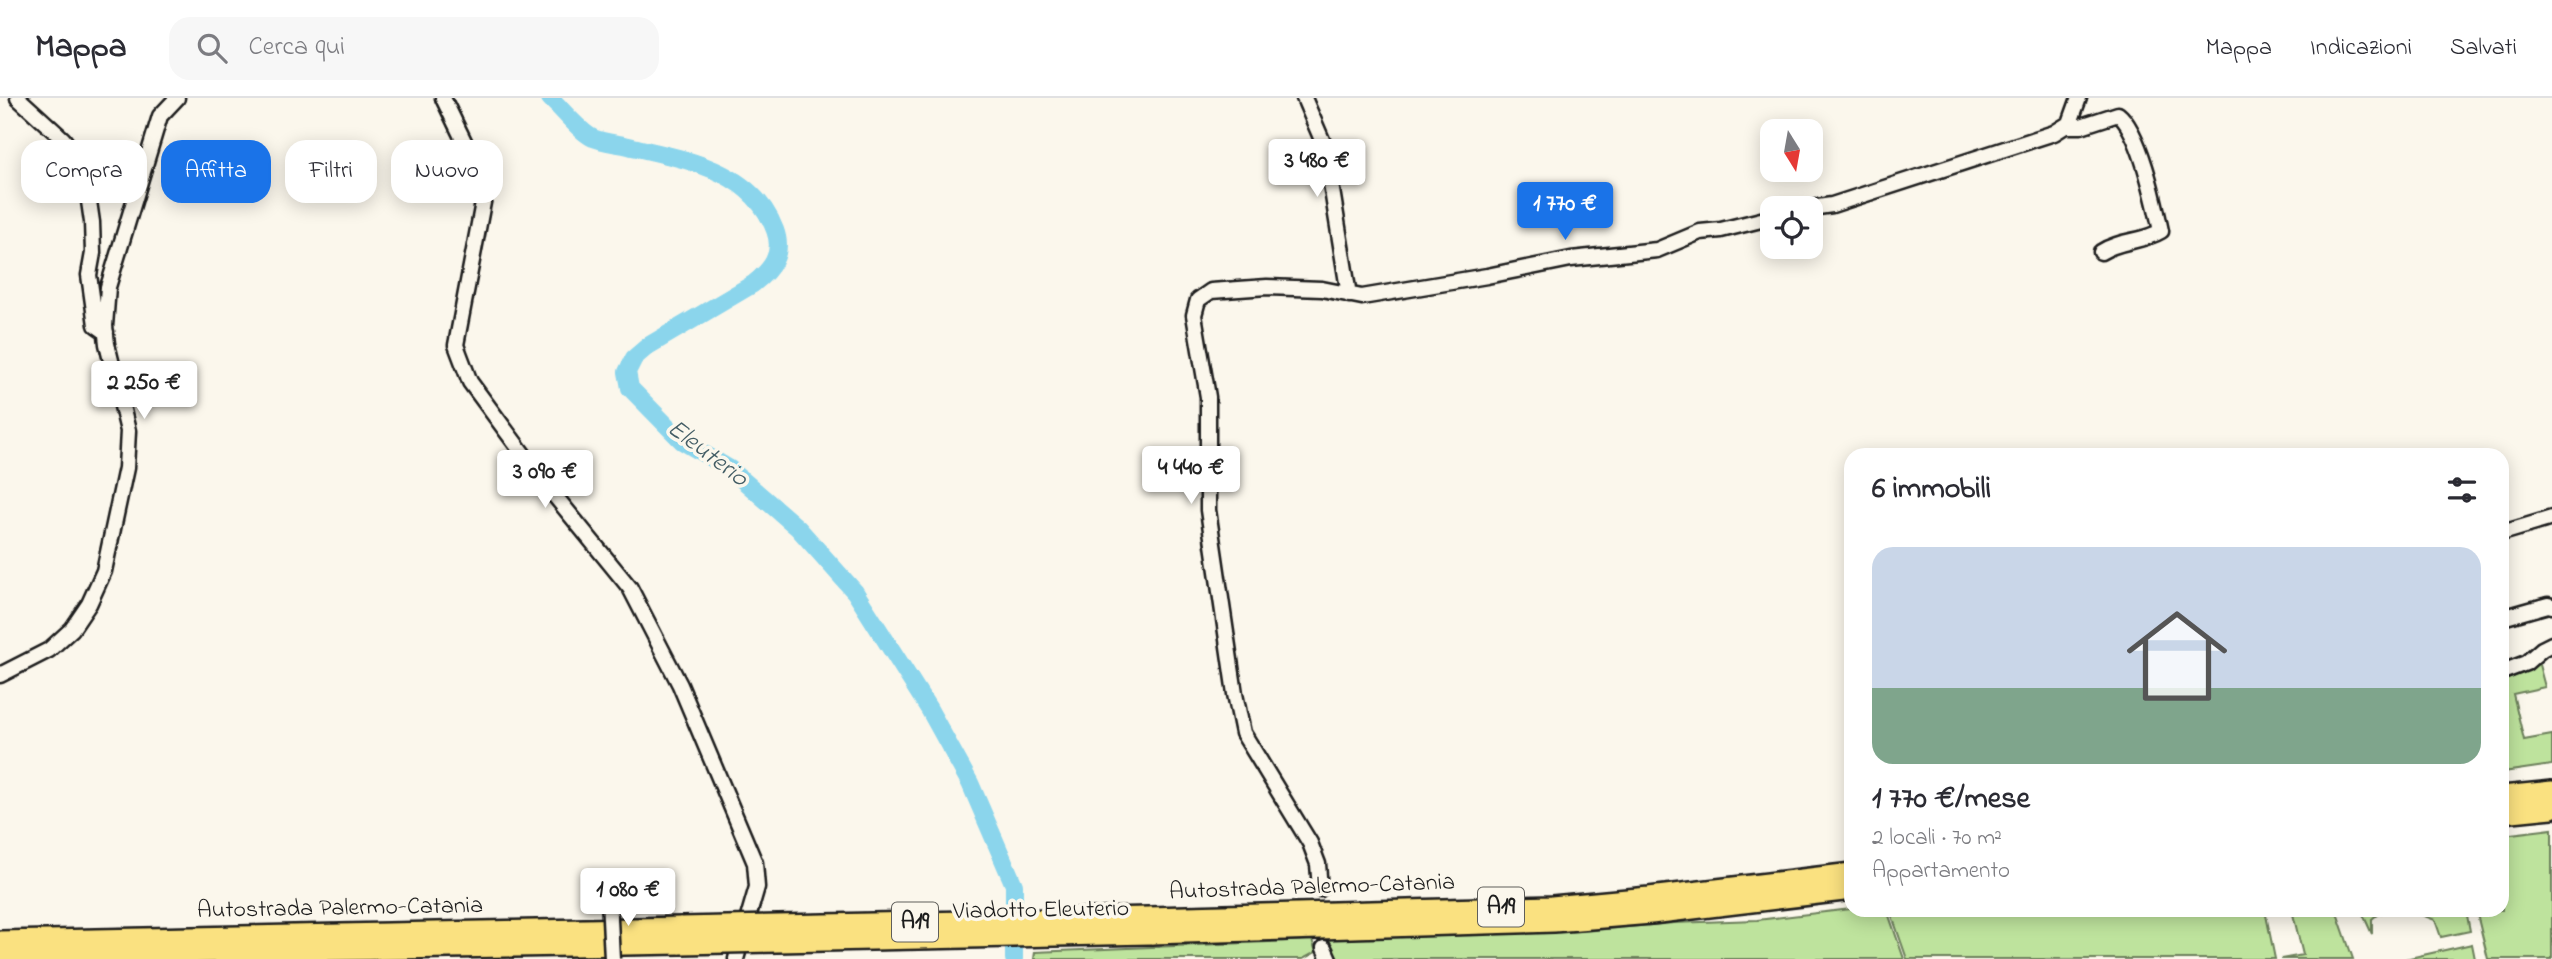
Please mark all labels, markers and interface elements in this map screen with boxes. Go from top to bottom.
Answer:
search box [169,17,659,80]
text: Mappa [35,24,127,72]
icon: search [193,29,231,67]
text: Cerca qui [249,29,345,67]
text: Mappa [2205,31,2272,66]
text: Indicazioni [2310,31,2412,66]
text: Salvati [2450,31,2517,66]
north arrow [1760,119,1824,182]
map controls [1760,119,1823,259]
chip: Compra [21,140,147,203]
chip: Affitta [161,140,271,203]
chip: Filtri [285,140,377,203]
chip: Nuovo [391,140,503,203]
pin: 3 480 € [1252,140,1382,199]
text: 3 480 € [1284,145,1350,178]
pin: 1 770 € [1500,183,1630,242]
text: 1 770 € [1533,188,1597,221]
button: locate [1760,196,1823,259]
pin: 2 250 € [79,362,209,421]
text: 2 250 € [107,367,181,400]
water label: Eleuterio [658,411,757,498]
pin: 4 440 € [1126,446,1256,506]
pin: 3 090 € [480,450,610,510]
text: 4 440 € [1158,452,1224,485]
text: 3 090 € [513,456,577,489]
text: 6 immobili [1872,468,1991,512]
icon: filters [2443,471,2481,509]
icon: home [2114,593,2240,719]
text: 1 770 €/mese [1872,778,2030,822]
text: 2 locali · 70 m² [1872,822,2002,855]
text: Appartamento [1872,855,2010,888]
street label: Autostrada Palermo-Catania [1168,866,1456,910]
pin: 1 080 € [563,868,693,928]
text: 1 080 € [596,874,660,907]
road number: A19 [1478,888,1524,926]
street label: Autostrada Palermo-Catania [197,889,483,929]
street label: Viadotto Eleuterio [952,892,1129,930]
road number: A19 [892,902,938,942]

